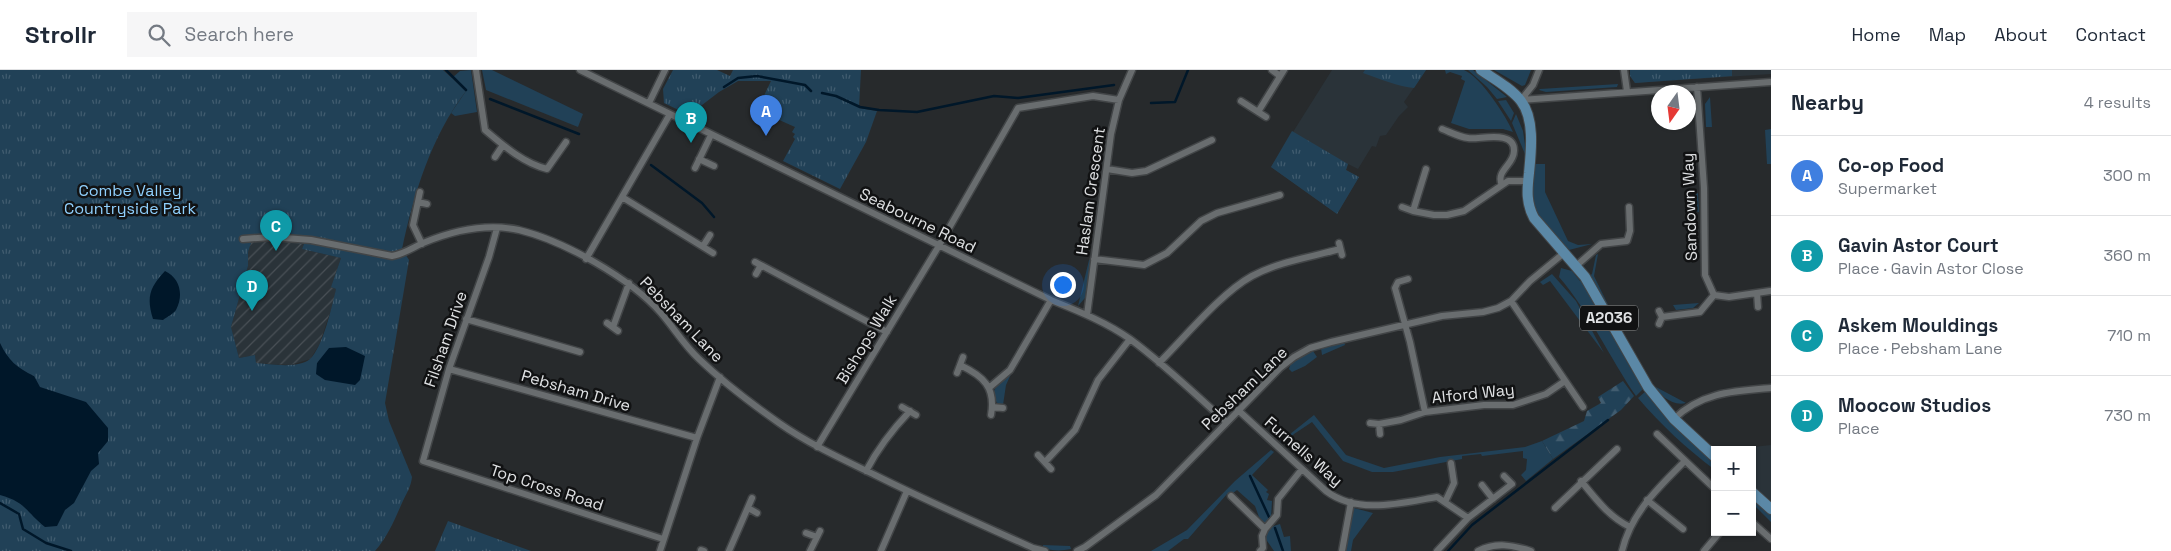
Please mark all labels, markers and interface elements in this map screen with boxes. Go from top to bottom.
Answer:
search box [127,12,477,57]
text: Strollr [25,19,97,50]
icon: search [145,21,173,49]
text: Search here [185,22,294,47]
text: Home [1852,23,1901,46]
text: Map [1929,23,1966,46]
text: About [1994,23,2048,46]
text: Contact [2076,23,2146,46]
north arrow [1651,85,1696,130]
text: Nearby [1791,89,1864,116]
text: 4 results [2084,92,2151,113]
pin: A [750,95,782,136]
pin: B [675,102,707,143]
street label: Haslam Crescent [1071,126,1110,256]
street label: Sandown Way [1677,153,1702,261]
text: Co-op Food [1838,153,1944,178]
text: A [1802,165,1812,186]
text: 300 m [2103,165,2151,186]
text: Supermarket [1838,178,1937,199]
park label: Combe Valley Countryside Park [64,180,197,219]
street label: Seabourne Road [856,183,980,258]
pin: C [260,210,292,251]
text: Gavin Astor Court [1838,233,1999,258]
text: B [1802,245,1812,266]
text: 360 m [2103,245,2151,266]
text: Place · Gavin Astor Close [1838,258,2024,279]
pin: D [236,270,268,311]
street label: Pebsham Lane [635,272,728,367]
your location [1050,272,1076,298]
street label: Filsham Drive [419,288,472,390]
street label: Bishops Walk [831,290,902,388]
road number: A2036 [1580,306,1638,330]
text: Askem Mouldings [1838,313,1998,338]
text: C [1802,325,1812,346]
text: 710 m [2107,325,2151,346]
text: Place · Pebsham Lane [1838,338,2002,359]
street label: Pebsham Lane [1197,342,1292,435]
street label: Pebsham Drive [519,365,633,416]
street label: Alford Way [1431,379,1516,408]
text: Moocow Studios [1838,393,1991,418]
text: D [1802,405,1812,426]
text: 730 m [2104,405,2151,426]
street label: Furnells Way [1260,412,1347,491]
text: Place [1838,418,1880,439]
map controls [1711,446,1756,536]
button: + [1711,446,1756,491]
street label: Top Cross Road [487,459,606,516]
button: − [1711,491,1756,536]

